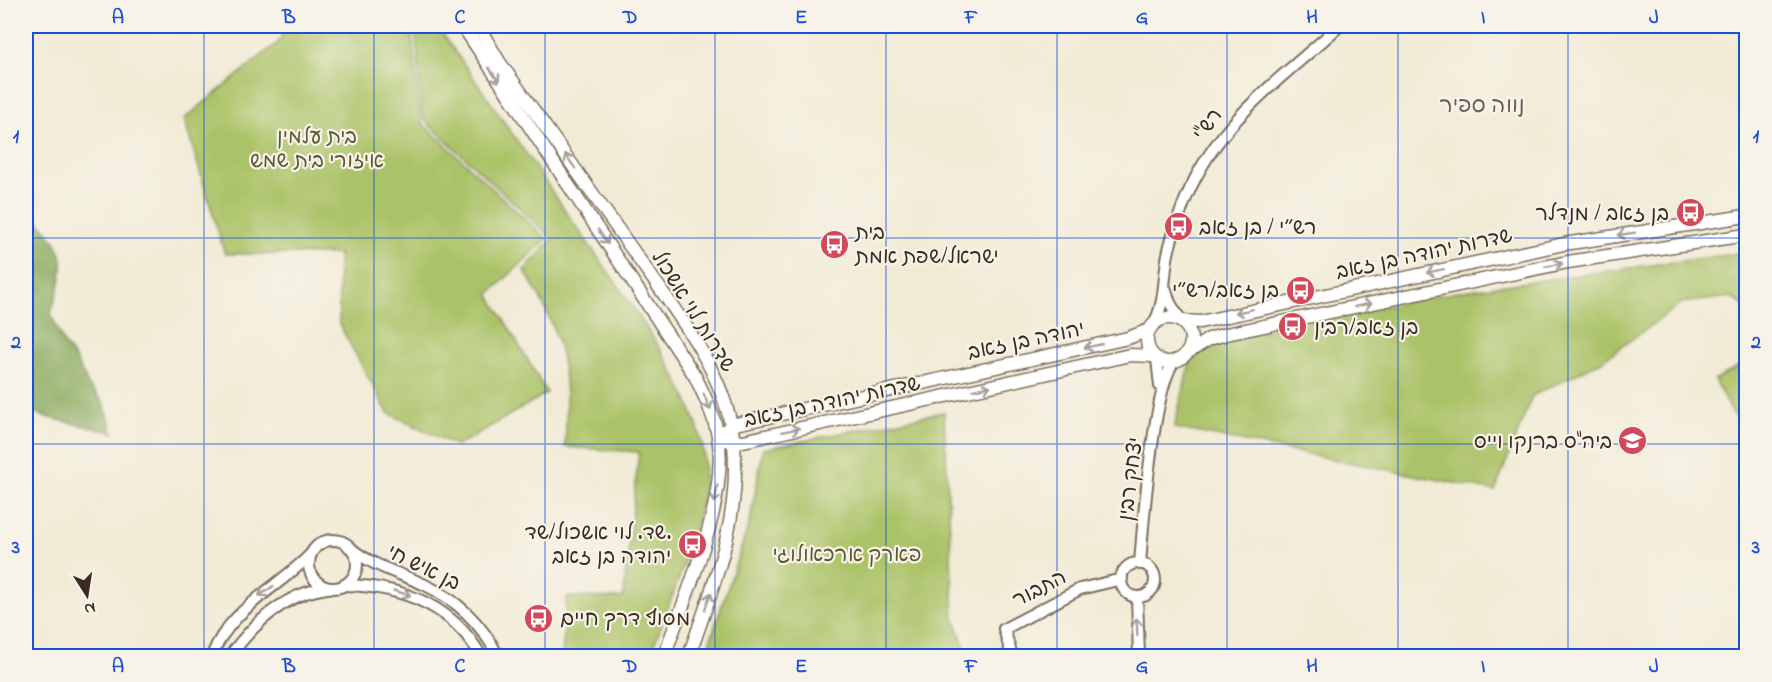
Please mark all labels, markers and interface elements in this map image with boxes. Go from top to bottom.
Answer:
text: A [112,4,124,33]
text: B [281,4,296,33]
text: C [455,4,466,33]
text: D [622,4,637,33]
text: E [795,4,807,33]
text: F [964,4,978,33]
text: G [1136,4,1149,33]
text: H [1306,4,1318,33]
text: I [1481,4,1486,33]
text: J [1649,4,1659,33]
one-way arrow [488,66,500,83]
district label: נווה ספיר [1439,91,1525,123]
street label: רש"י [1186,103,1231,148]
text: 1 [13,123,20,152]
park label: בית עלמין איזורי בית שמש [250,123,384,177]
text: 1 [1753,123,1760,152]
one-way arrow [564,154,576,170]
bus stop icon: בן זאב / מנדלר [1674,197,1706,229]
place label: בן זאב / מנדלר [1535,200,1669,230]
bus stop icon: רש״י / בן זאב [1162,211,1194,243]
place label: רש״י / בן זאב [1199,214,1317,244]
place label: בית ישראל/שפת אמת [854,219,999,273]
street label: שדרות יהודה בן זאב [1333,222,1516,288]
bus stop icon: בית ישראל/שפת אמת [818,228,850,260]
one-way arrow [596,229,609,246]
one-way arrow [1617,229,1637,240]
street label: שדרות לוי אשכול [643,245,742,379]
one-way arrow [1544,259,1564,270]
one-way arrow [1426,265,1445,277]
bus stop icon: בן זאב/רש״י [1284,274,1316,306]
place label: בן זאב/רש״י [1172,277,1279,307]
one-way arrow [1353,299,1373,310]
one-way arrow [1235,306,1254,318]
bus stop icon: בן זאב/רבין [1277,311,1309,343]
place label: בן זאב/רבין [1314,314,1418,344]
street label: יהודה בן זאב [965,315,1088,369]
text: 2 [10,329,21,358]
text: 2 [1750,329,1761,358]
one-way arrow [1084,340,1103,352]
street label: שדרות יהודה בן זאב [741,370,924,436]
one-way arrow [971,382,991,393]
one-way arrow [702,392,713,410]
one-way arrow [781,424,800,435]
school or university icon: ביה"ס ברנקו וייס [1617,425,1649,457]
place label: ביה"ס ברנקו וייס [1474,428,1612,458]
street label: יצחק רבין [1112,436,1152,523]
one-way arrow [710,484,721,504]
place label: שד. לוי אשכול/שד. יהודה בן זאב [525,519,671,573]
bus stop icon: שד. לוי אשכול/שד. יהודה בן זאב [676,528,708,560]
text: 3 [11,534,20,563]
text: 3 [1751,534,1760,563]
street label: בן איש חי [381,538,465,599]
park label: פארק ארכאולוגי [773,541,921,571]
street label: התבור [1008,563,1072,616]
north arrow [57,565,117,625]
one-way arrow [259,585,275,597]
one-way arrow [392,588,411,599]
one-way arrow [704,592,715,611]
text: N [82,595,97,621]
bus stop icon: מסוף דרך חיים [523,602,555,634]
place label: מסוף דרך חיים [560,605,690,635]
one-way arrow [1131,617,1143,637]
text: A [112,653,124,682]
text: B [281,653,296,682]
text: C [455,653,466,682]
text: D [622,653,637,682]
text: E [795,653,807,682]
text: F [964,653,978,682]
text: G [1136,653,1149,682]
text: H [1306,653,1318,682]
text: I [1481,653,1486,682]
text: J [1649,653,1659,682]

